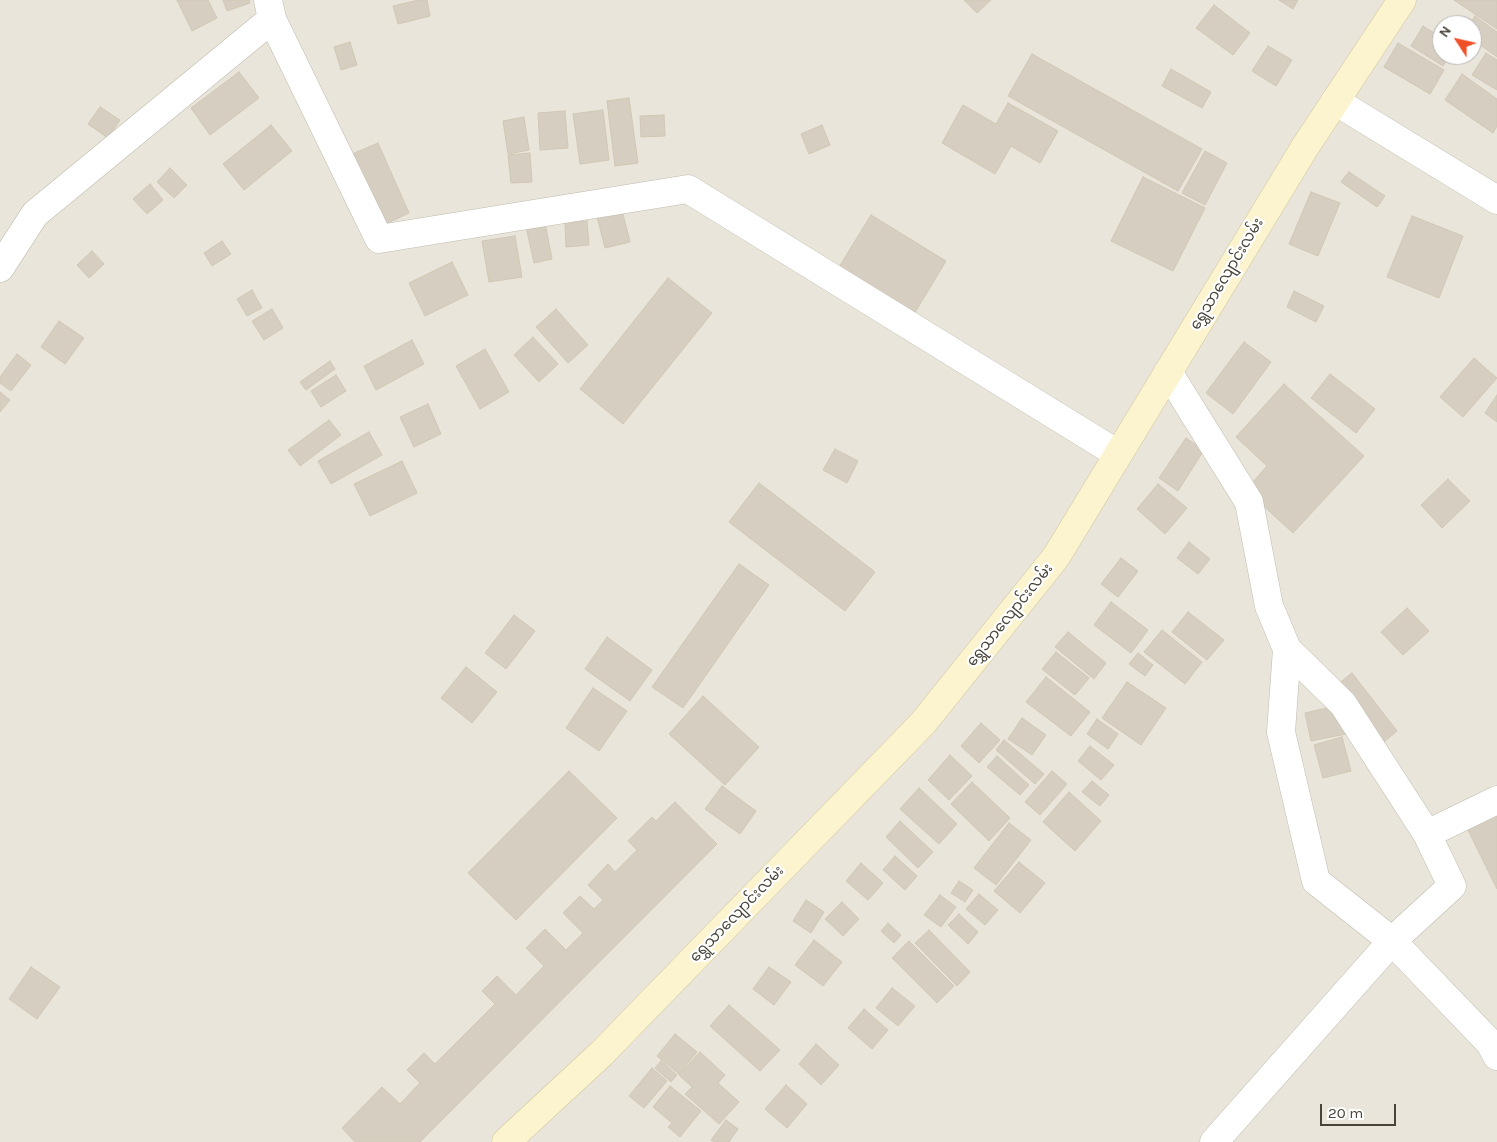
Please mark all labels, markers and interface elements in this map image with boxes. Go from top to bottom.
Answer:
north arrow [1432,15,1482,65]
text: N [1435,23,1455,41]
street label: ရွှေသာလျောင်းလမ်း [1186,215,1268,333]
street label: ရွှေသာလျောင်းလမ်း [963,560,1057,670]
street label: ရွှေသာလျောင်းလမ်း [686,862,788,966]
scale bar [1322,1094,1398,1126]
text: 20 m [1328,1104,1363,1122]

